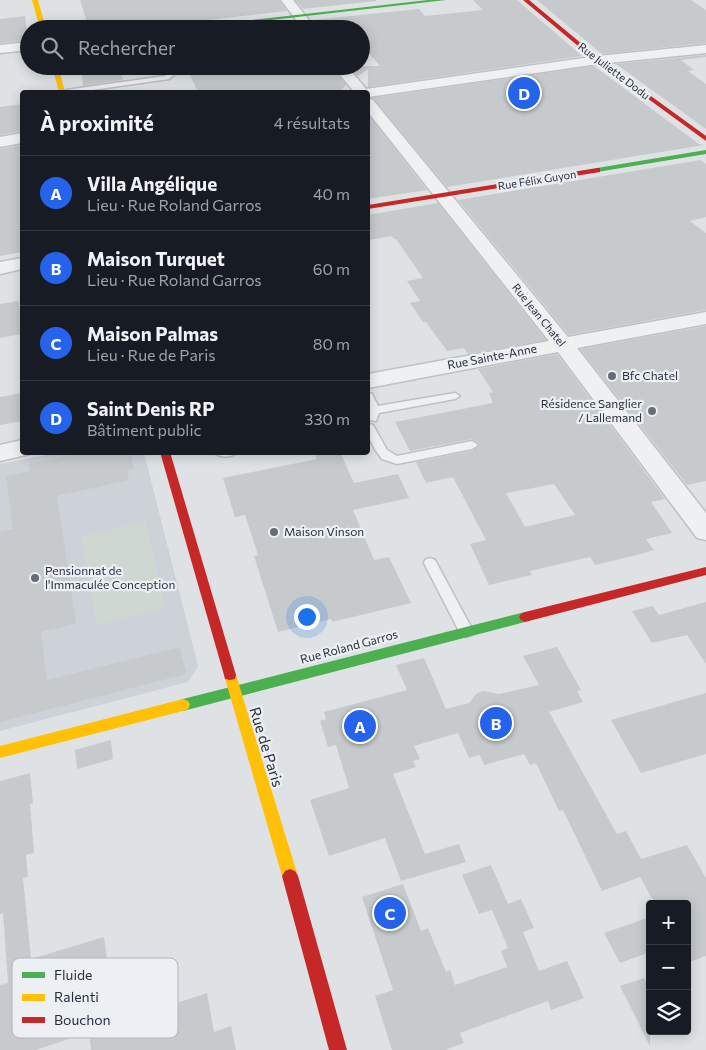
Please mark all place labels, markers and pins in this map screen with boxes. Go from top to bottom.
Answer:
pin: D [508,74,540,112]
place label: Bfc Chatel [622,368,678,382]
marker: Bfc Chatel [606,370,618,382]
place label: Résidence Sanglier / Lallemand [541,396,642,424]
marker: Résidence Sanglier / Lallemand [646,405,658,417]
place label: Maison Vinson [284,524,364,538]
marker: Maison Vinson [268,526,280,538]
place label: Pensionnat de l'Immaculée Conception [45,563,175,591]
marker: Pensionnat de l'Immaculée Conception [29,572,41,584]
pin: B [480,704,512,742]
pin: A [344,707,376,745]
pin: C [374,894,406,932]

